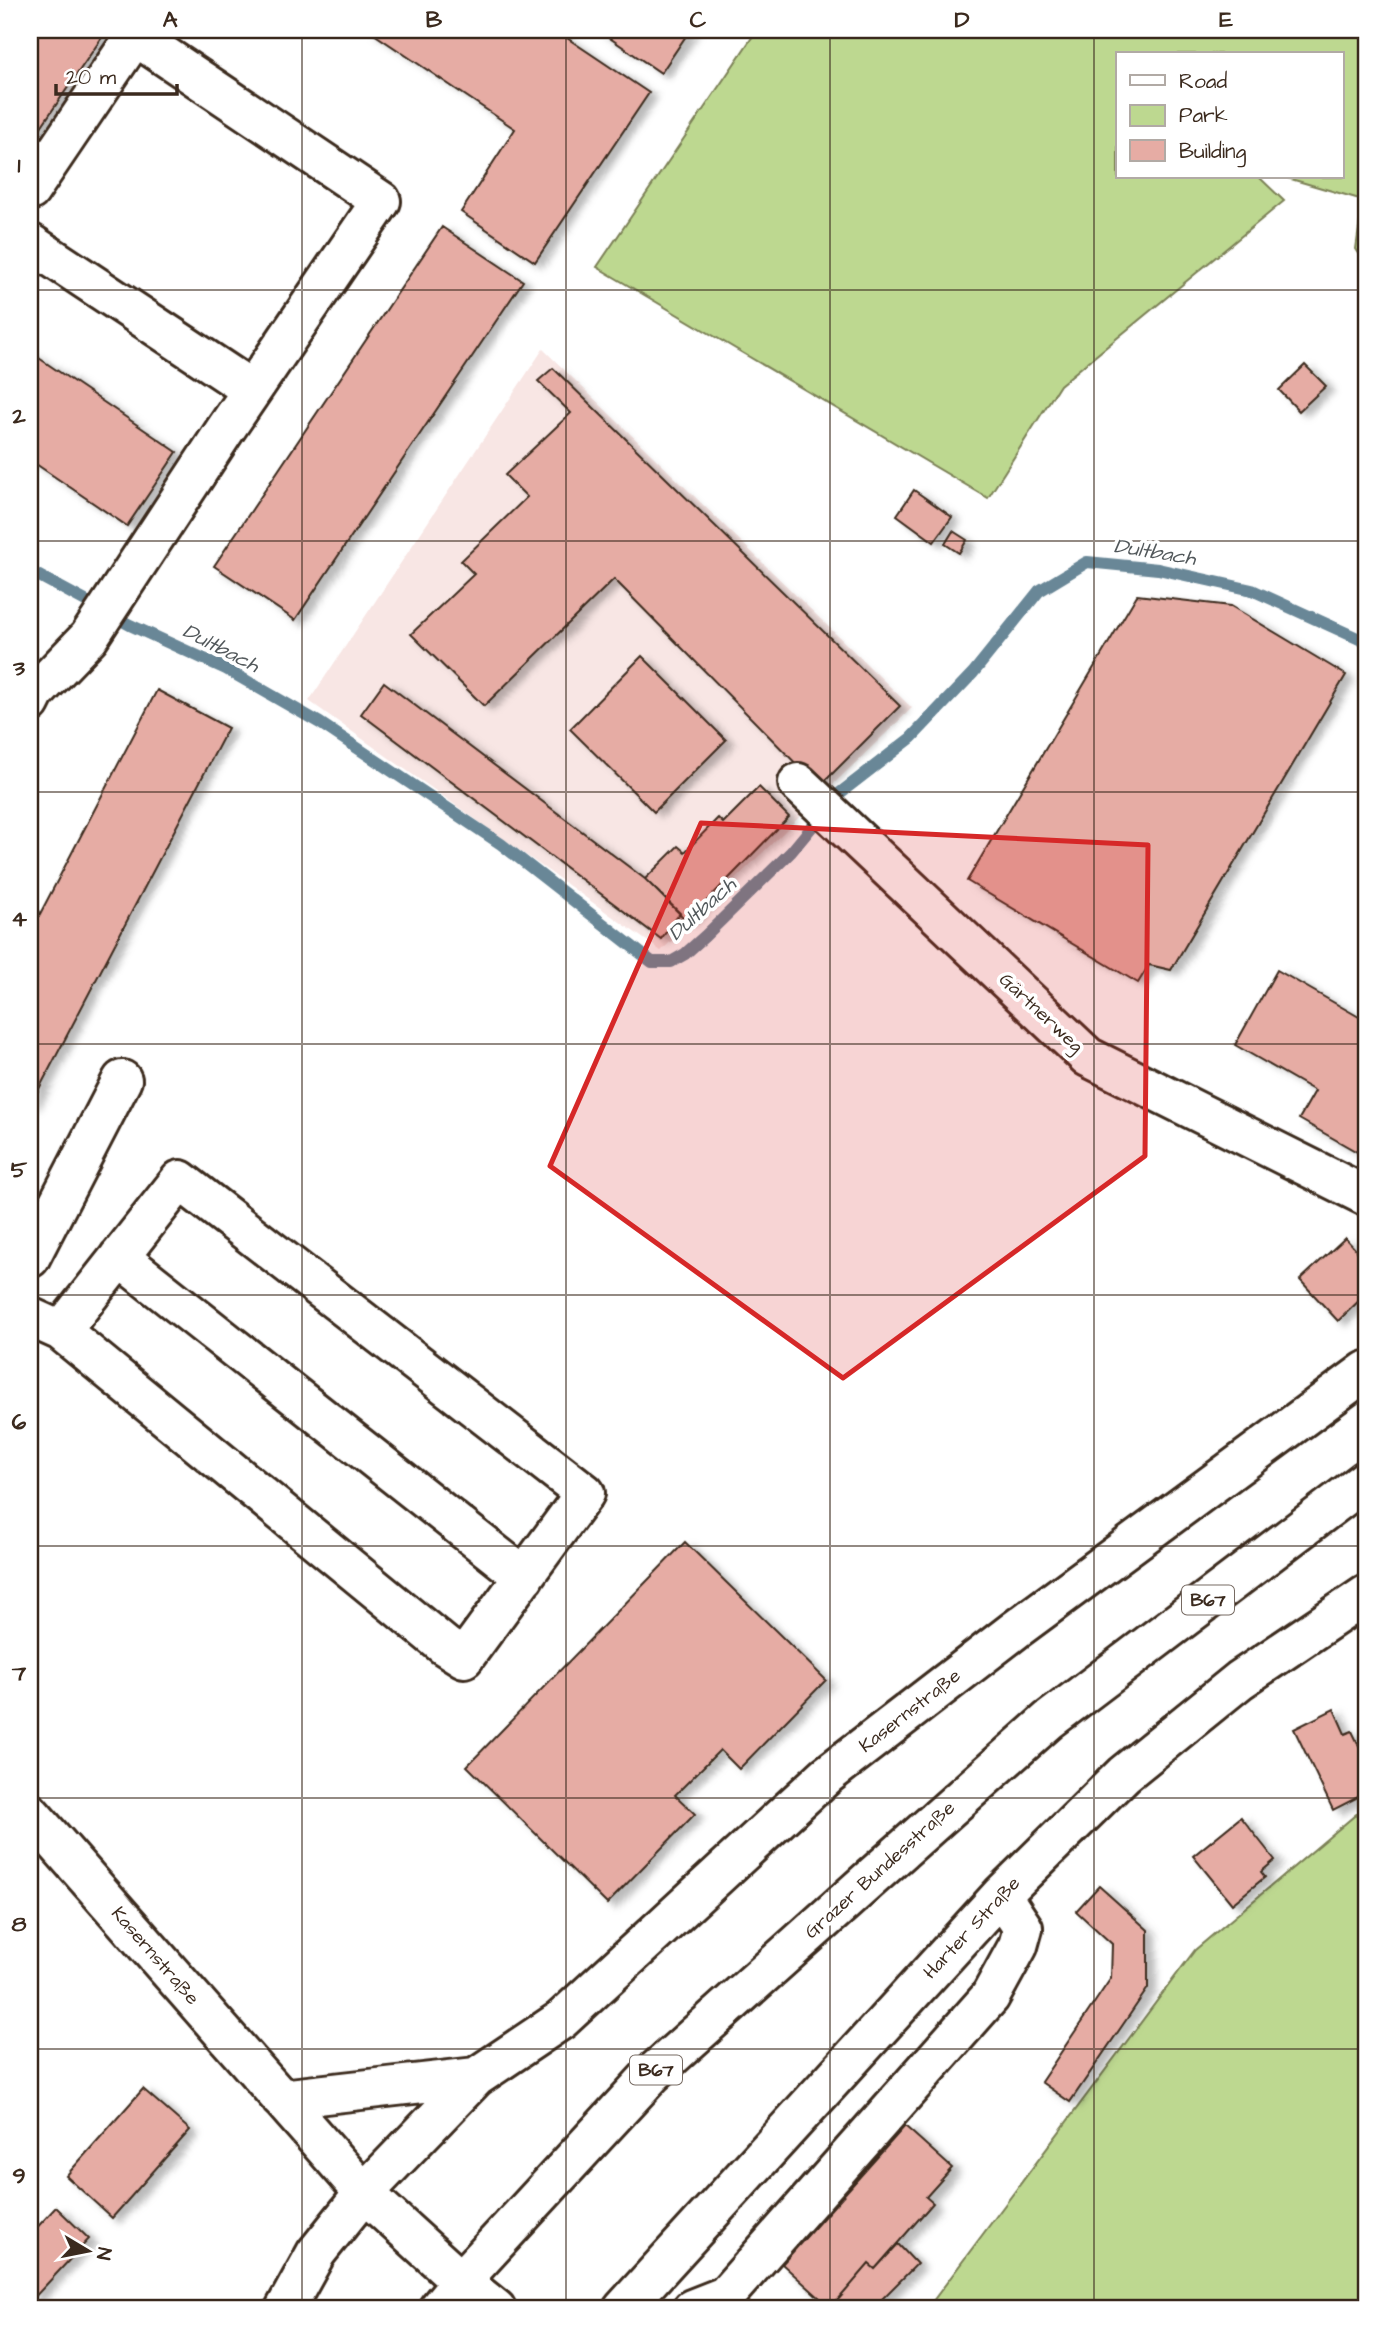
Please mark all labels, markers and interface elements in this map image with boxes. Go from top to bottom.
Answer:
text: A [163,4,178,36]
text: B [426,4,443,36]
text: C [690,4,707,36]
text: D [955,4,970,36]
text: E [1219,4,1233,36]
scale bar [56,52,177,96]
legend [1116,52,1344,178]
text: 20 m [66,63,117,92]
text: Road [1179,67,1227,96]
text: Park [1179,101,1228,130]
text: Building [1179,137,1247,168]
text: 1 [18,149,21,181]
text: 2 [11,400,26,432]
water label: Dultbach [1112,531,1199,573]
water label: Dultbach [178,616,266,680]
text: 3 [12,652,25,684]
water label: Dultbach [662,870,743,947]
text: 4 [11,903,27,935]
street label: Gärtnerweg [992,967,1089,1060]
text: 5 [11,1154,28,1186]
text: 6 [12,1406,27,1438]
road number: B67 [1182,1586,1234,1615]
text: 7 [11,1657,27,1689]
street label: Kasernstraße [854,1663,966,1759]
street label: Grazer Bundesstraße [799,1795,961,1945]
street label: Harter Straße [917,1871,1027,1985]
street label: Kasernstraße [105,1901,205,2011]
text: 8 [12,1908,27,1940]
road number: B67 [630,2056,682,2084]
text: 9 [12,2160,26,2192]
north arrow [52,2216,122,2286]
text: N [89,2245,118,2262]

